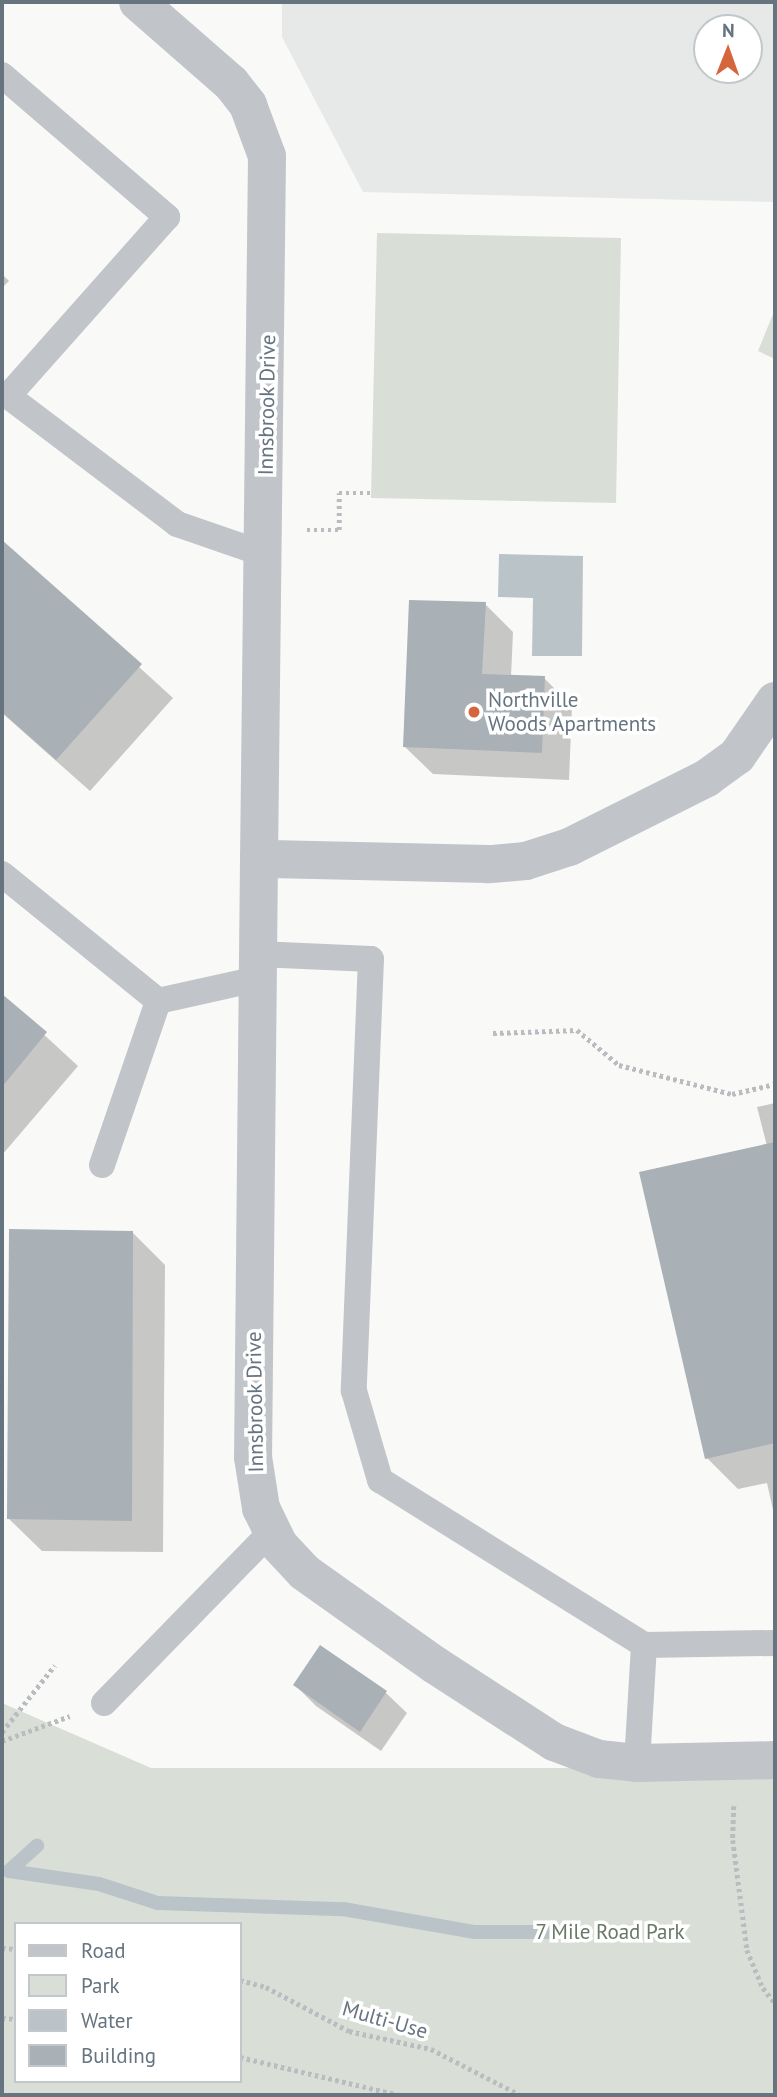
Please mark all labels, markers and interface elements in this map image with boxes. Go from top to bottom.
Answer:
north arrow [693,14,763,84]
text: N [722,18,735,42]
street label: Innsbrook Drive [253,334,281,476]
place label: Northville Woods Apartments [488,687,657,737]
marker: Northville Woods Apartments [466,704,482,720]
street label: Innsbrook Drive [241,1331,269,1473]
park label: 7 Mile Road Park [535,1919,685,1945]
legend [14,1922,242,2083]
text: Road [81,1937,125,1964]
text: Park [81,1972,120,1999]
street label: Multi-Use [339,1996,431,2044]
text: Water [81,2007,133,2034]
text: Building [81,2042,156,2069]

